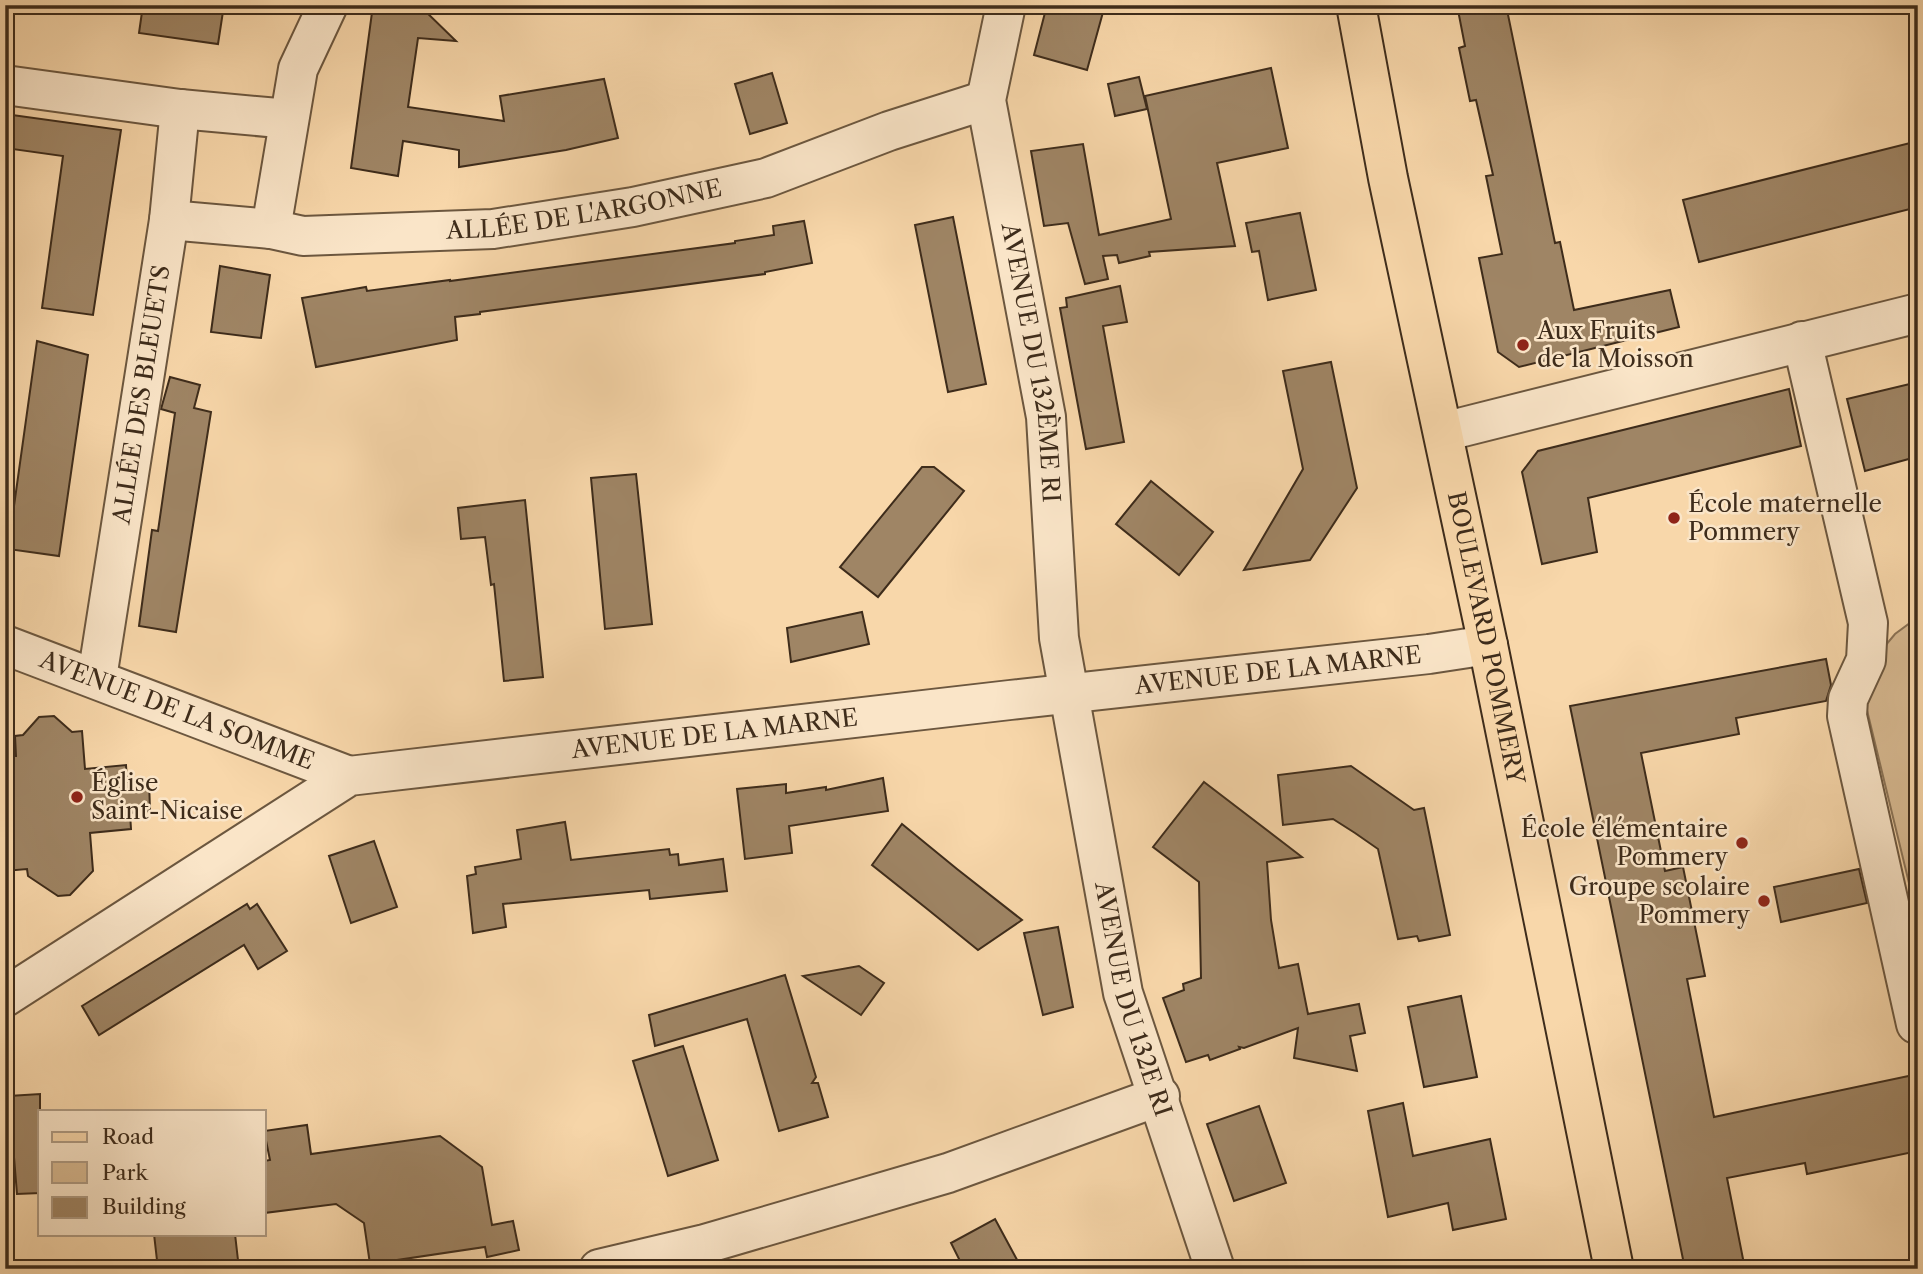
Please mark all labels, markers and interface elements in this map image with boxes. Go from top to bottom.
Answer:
street label: ALLÉE DE L'ARGONNE [445,173,724,245]
street label: AVENUE DU 132ÈME RI [995,220,1066,503]
street label: ALLÉE DES BLEUETS [106,263,176,527]
place label: Aux Fruits de la Moisson [1536,316,1694,373]
marker: Aux Fruits de la Moisson [1515,337,1531,353]
street label: BOULEVARD POMMERY [1442,489,1531,788]
place label: École maternelle Pommery [1688,489,1882,546]
marker: École maternelle Pommery [1666,510,1682,526]
street label: AVENUE DE LA MARNE [1132,640,1423,700]
street label: AVENUE DE LA SOMME [35,644,318,775]
street label: AVENUE DE LA MARNE [569,703,859,764]
place label: Église Saint-Nicaise [91,768,243,825]
marker: Église Saint-Nicaise [69,789,85,805]
place label: École élémentaire Pommery [1521,814,1729,871]
marker: École élémentaire Pommery [1734,835,1750,851]
place label: Groupe scolaire Pommery [1569,872,1751,929]
street label: AVENUE DU 132E RI [1089,878,1178,1120]
marker: Groupe scolaire Pommery [1756,893,1772,909]
legend [38,1110,266,1236]
text: Road [102,1124,154,1149]
text: Park [102,1160,148,1185]
text: Building [102,1194,187,1219]

